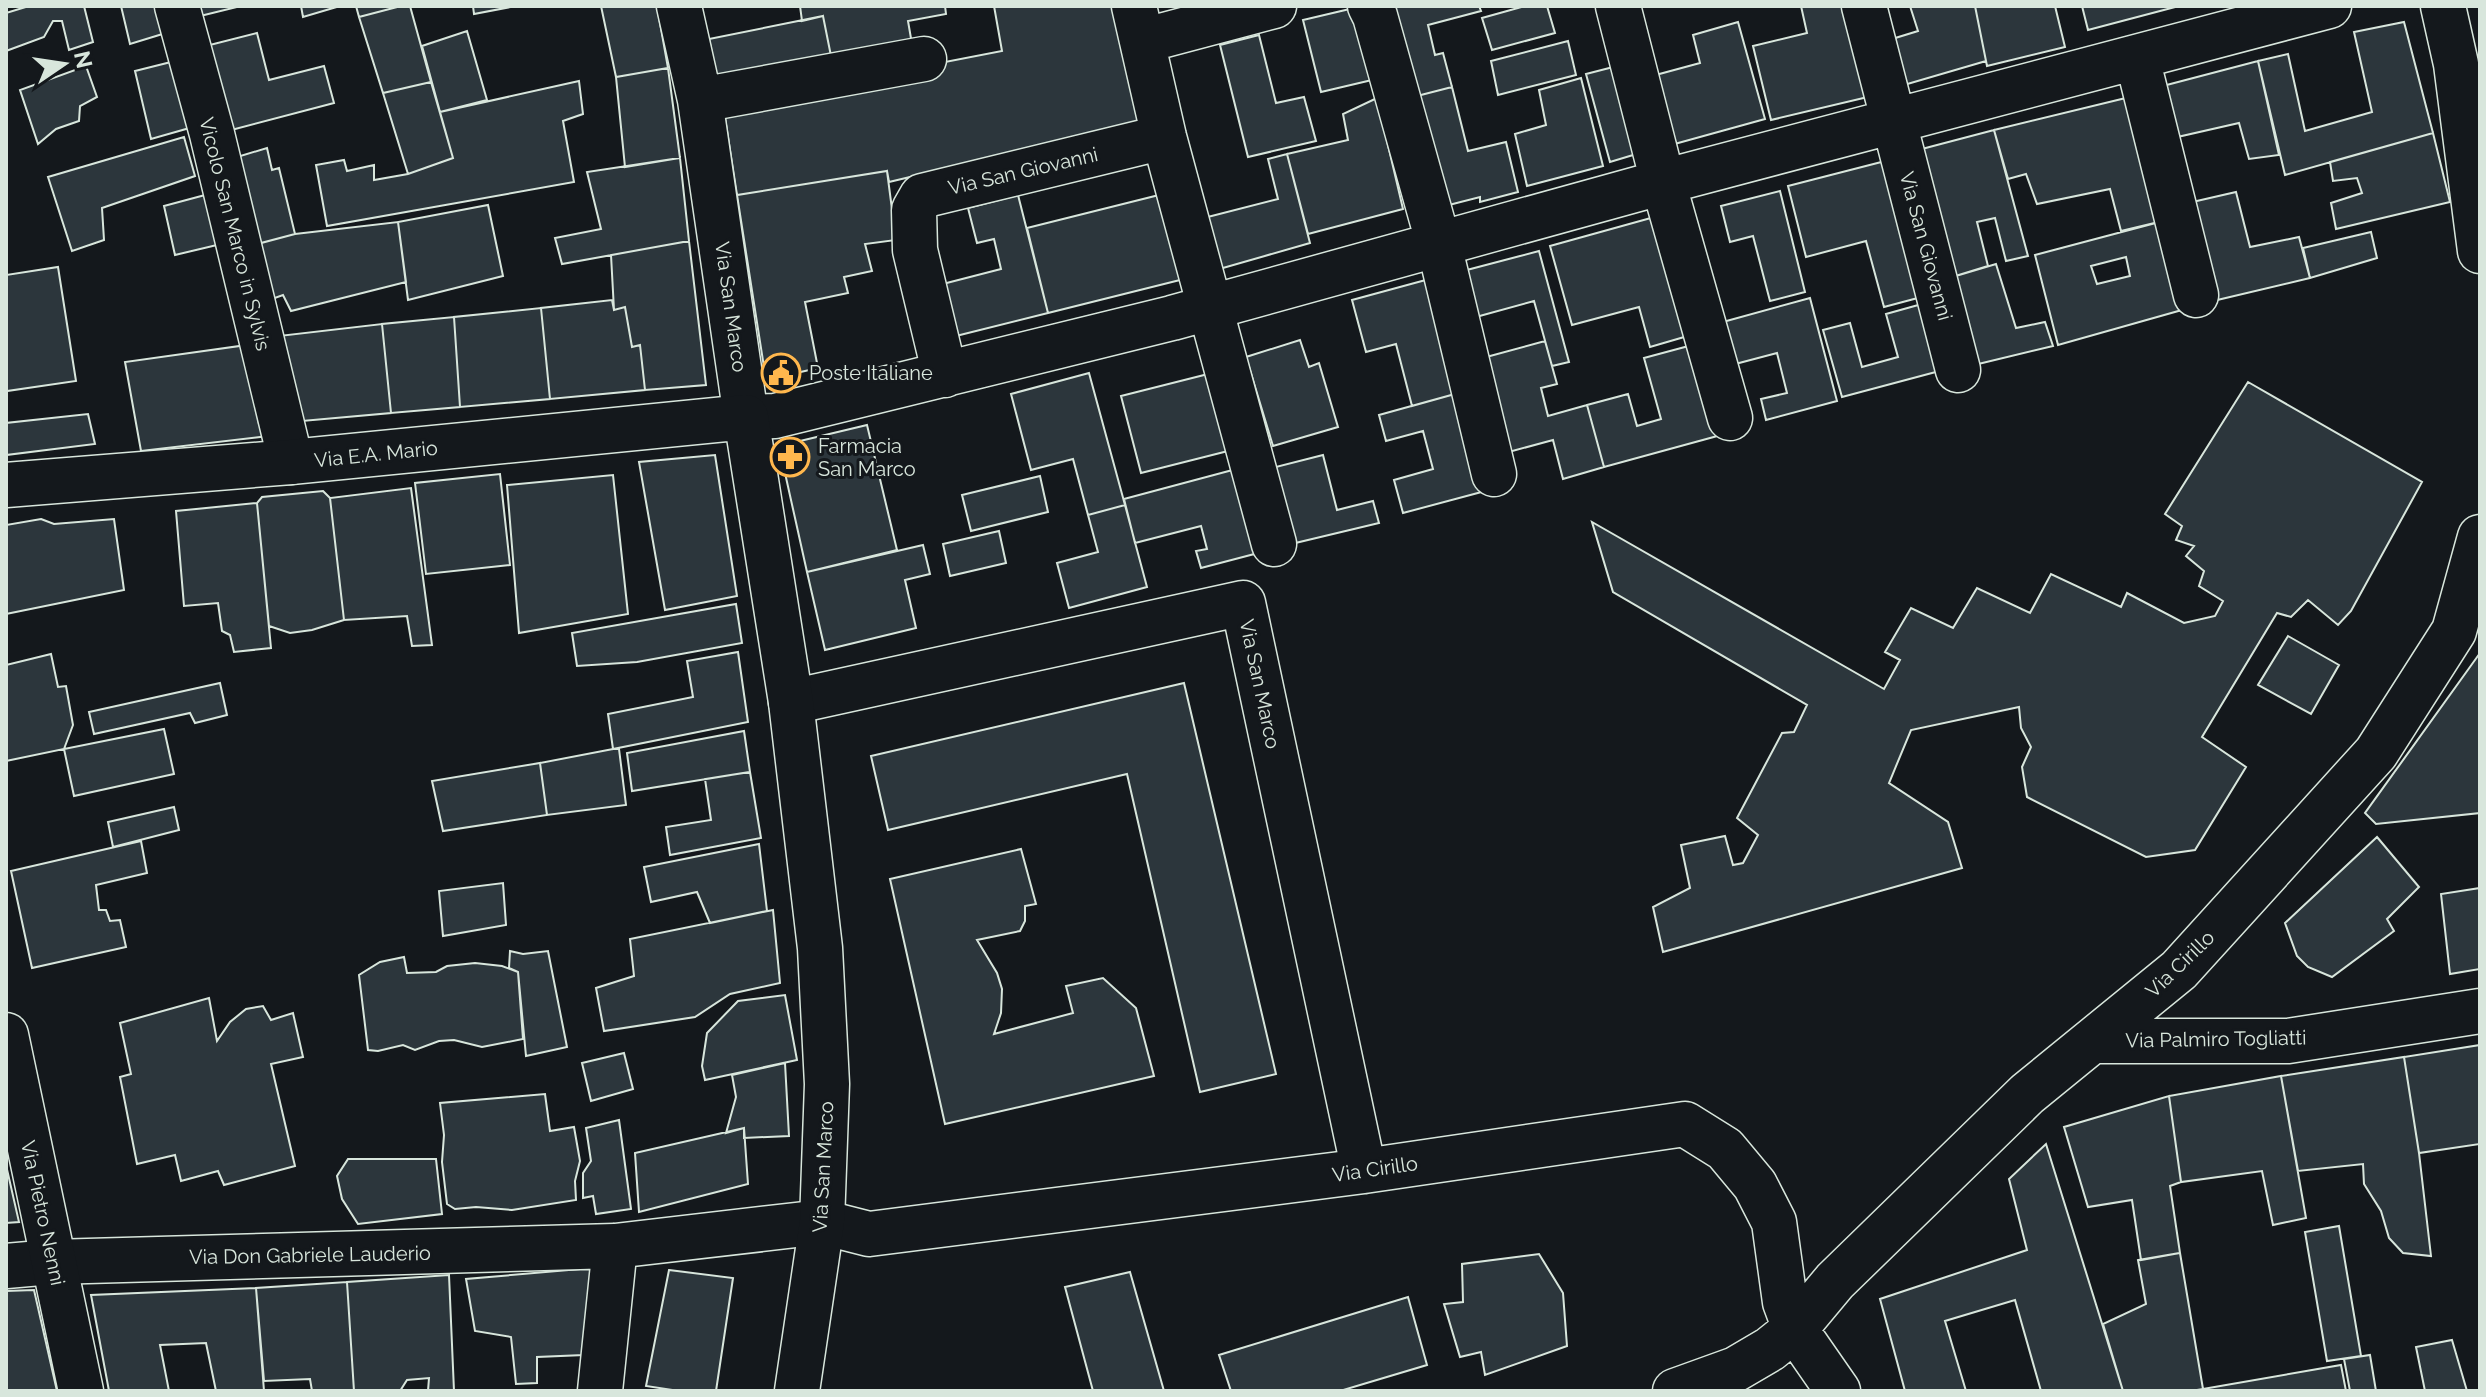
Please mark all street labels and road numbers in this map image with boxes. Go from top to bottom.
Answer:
street label: Vicolo San Marco in Sylvis [194,115,276,353]
street label: Via San Giovanni [946,142,1100,200]
street label: Via San Giovanni [1895,169,1957,323]
street label: Via San Marco [710,240,752,374]
street label: Via E.A. Mario [313,436,439,472]
street label: Via San Marco [1235,617,1285,751]
street label: Via Cirillo [2141,925,2219,1003]
street label: Via Palmiro Togliatti [2125,1025,2307,1053]
street label: Via San Marco [808,1101,838,1233]
street label: Via Pietro Nenni [16,1138,70,1288]
street label: Via Cirillo [1331,1151,1419,1187]
street label: Via Don Gabriele Lauderio [189,1241,431,1269]

